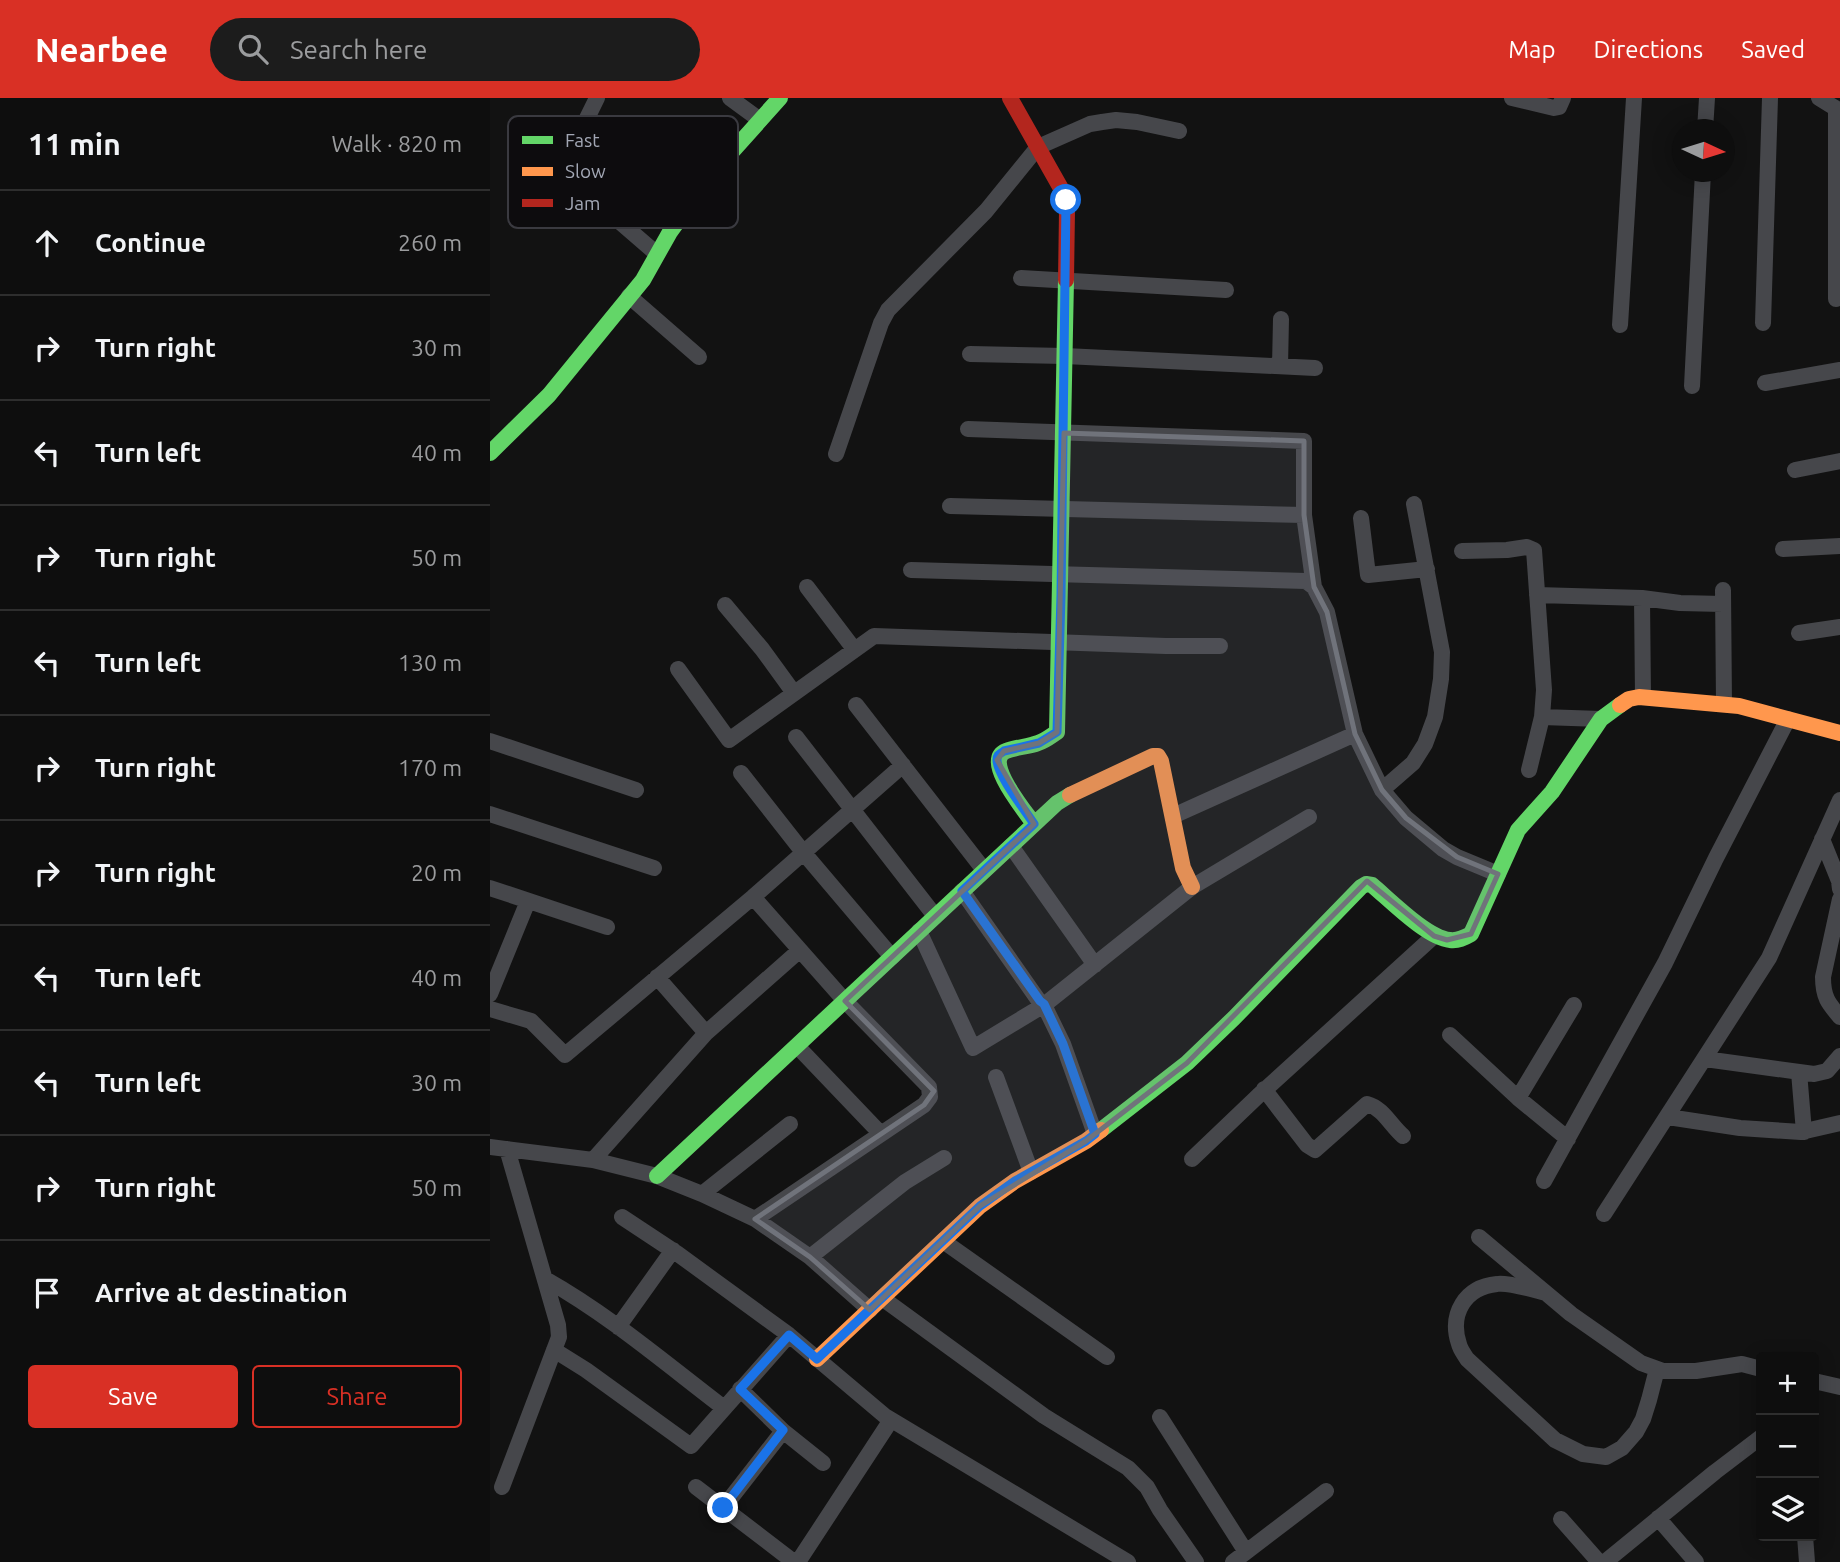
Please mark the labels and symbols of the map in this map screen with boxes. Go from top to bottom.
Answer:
legend [508,116,738,228]
north arrow [1672,119,1735,182]
text: Fast [565,129,600,151]
text: Slow [565,160,606,182]
route start [1050,184,1081,215]
text: Jam [565,192,601,214]
route end [707,1492,738,1523]

